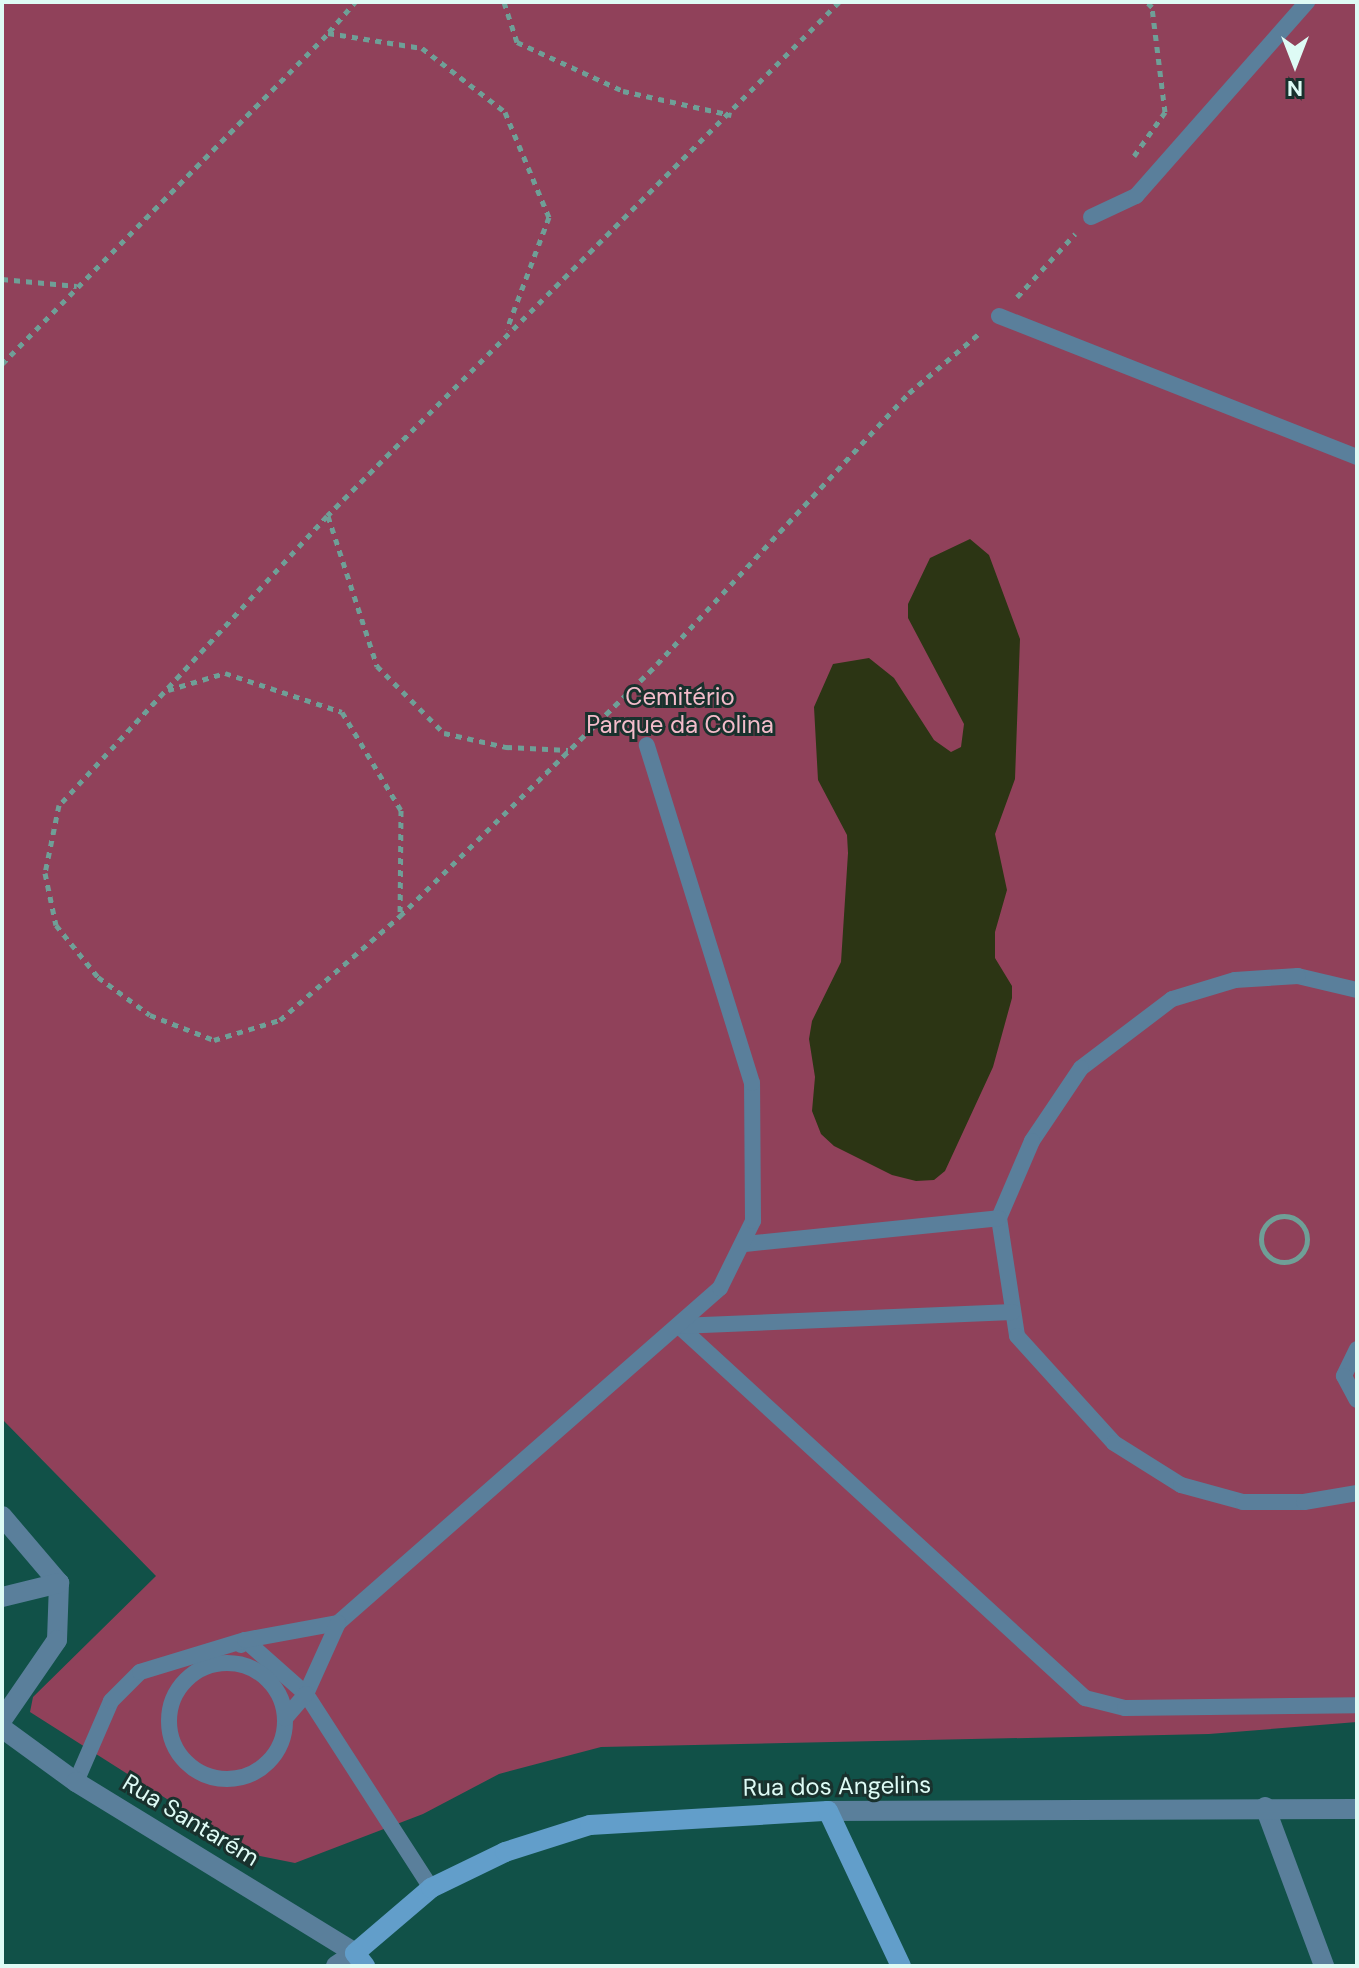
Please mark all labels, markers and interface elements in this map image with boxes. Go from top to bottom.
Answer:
north arrow [1255,24,1335,104]
text: N [1287,74,1303,103]
park label: Cemitério Parque da Colina [586,683,774,739]
street label: Rua Santarém [118,1768,264,1872]
street label: Rua dos Angelins [743,1770,931,1802]

